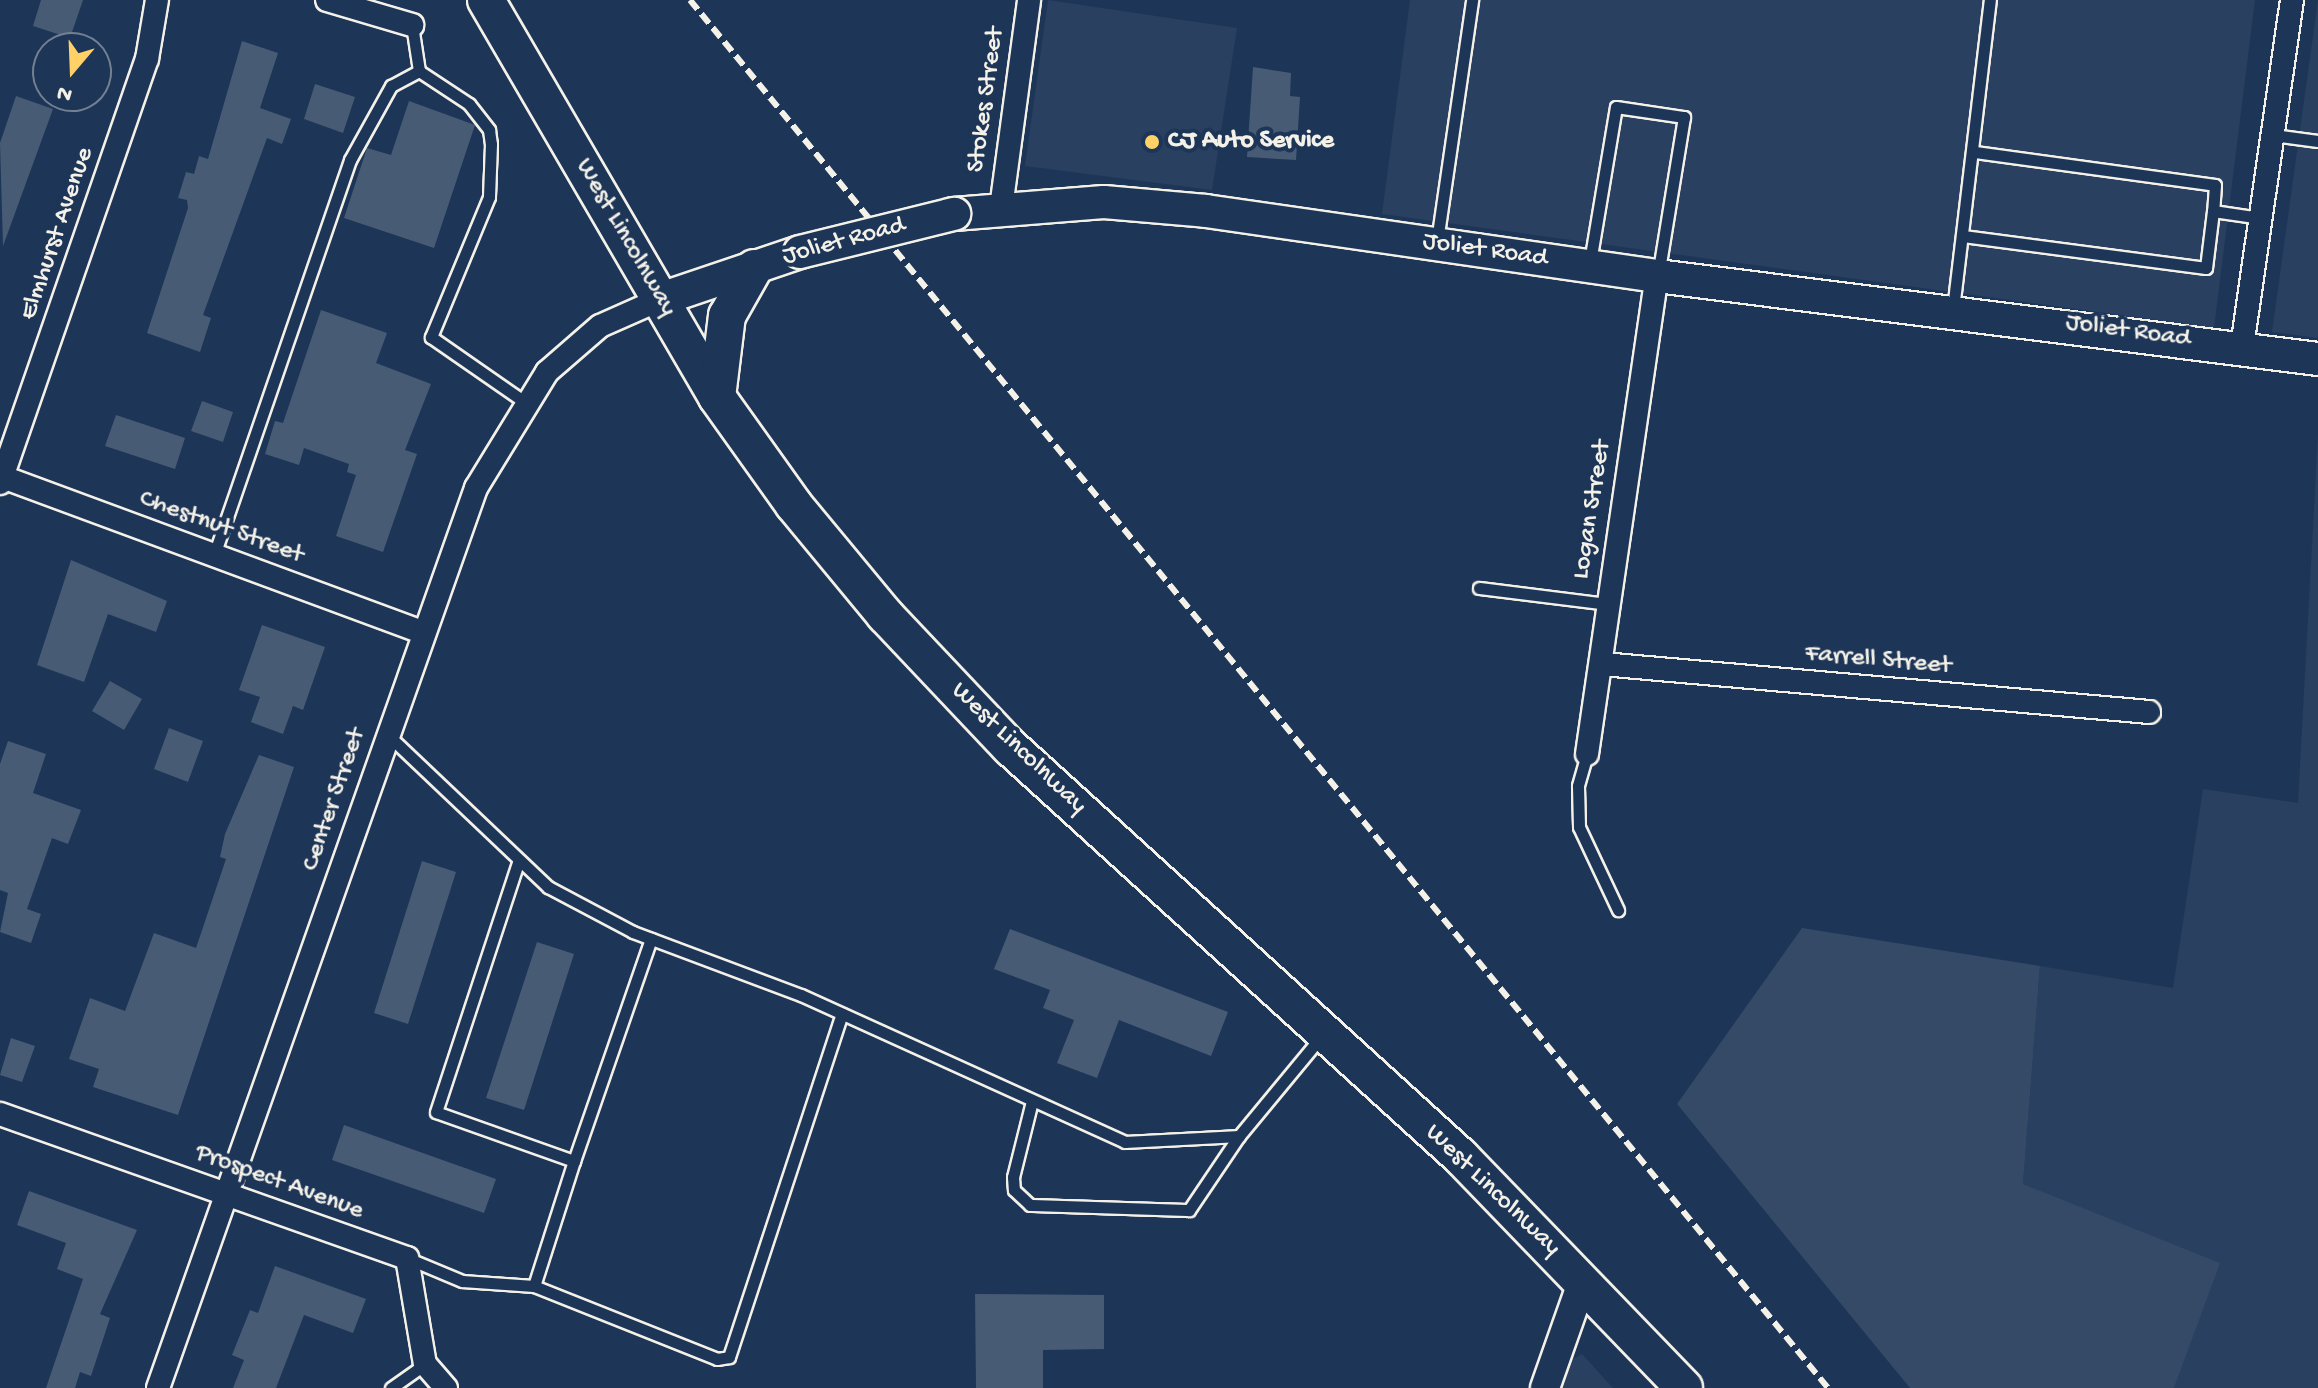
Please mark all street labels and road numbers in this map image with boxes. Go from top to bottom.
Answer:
street label: Stokes Street [961,25,1013,175]
street label: Elmhurst Avenue [14,144,102,324]
street label: West Lincolnway [567,153,683,323]
street label: Joliet Road [779,211,909,273]
street label: Joliet Road [1421,227,1549,275]
street label: Joliet Road [2064,308,2192,356]
street label: Logan Street [1567,438,1619,582]
street label: Chestnut Street [135,484,307,572]
street label: Farrell Street [1804,639,1952,683]
street label: West Lincolnway [943,676,1093,822]
street label: Center Street [296,725,374,875]
street label: West Lincolnway [1417,1118,1567,1264]
street label: Prospect Avenue [191,1138,367,1228]

